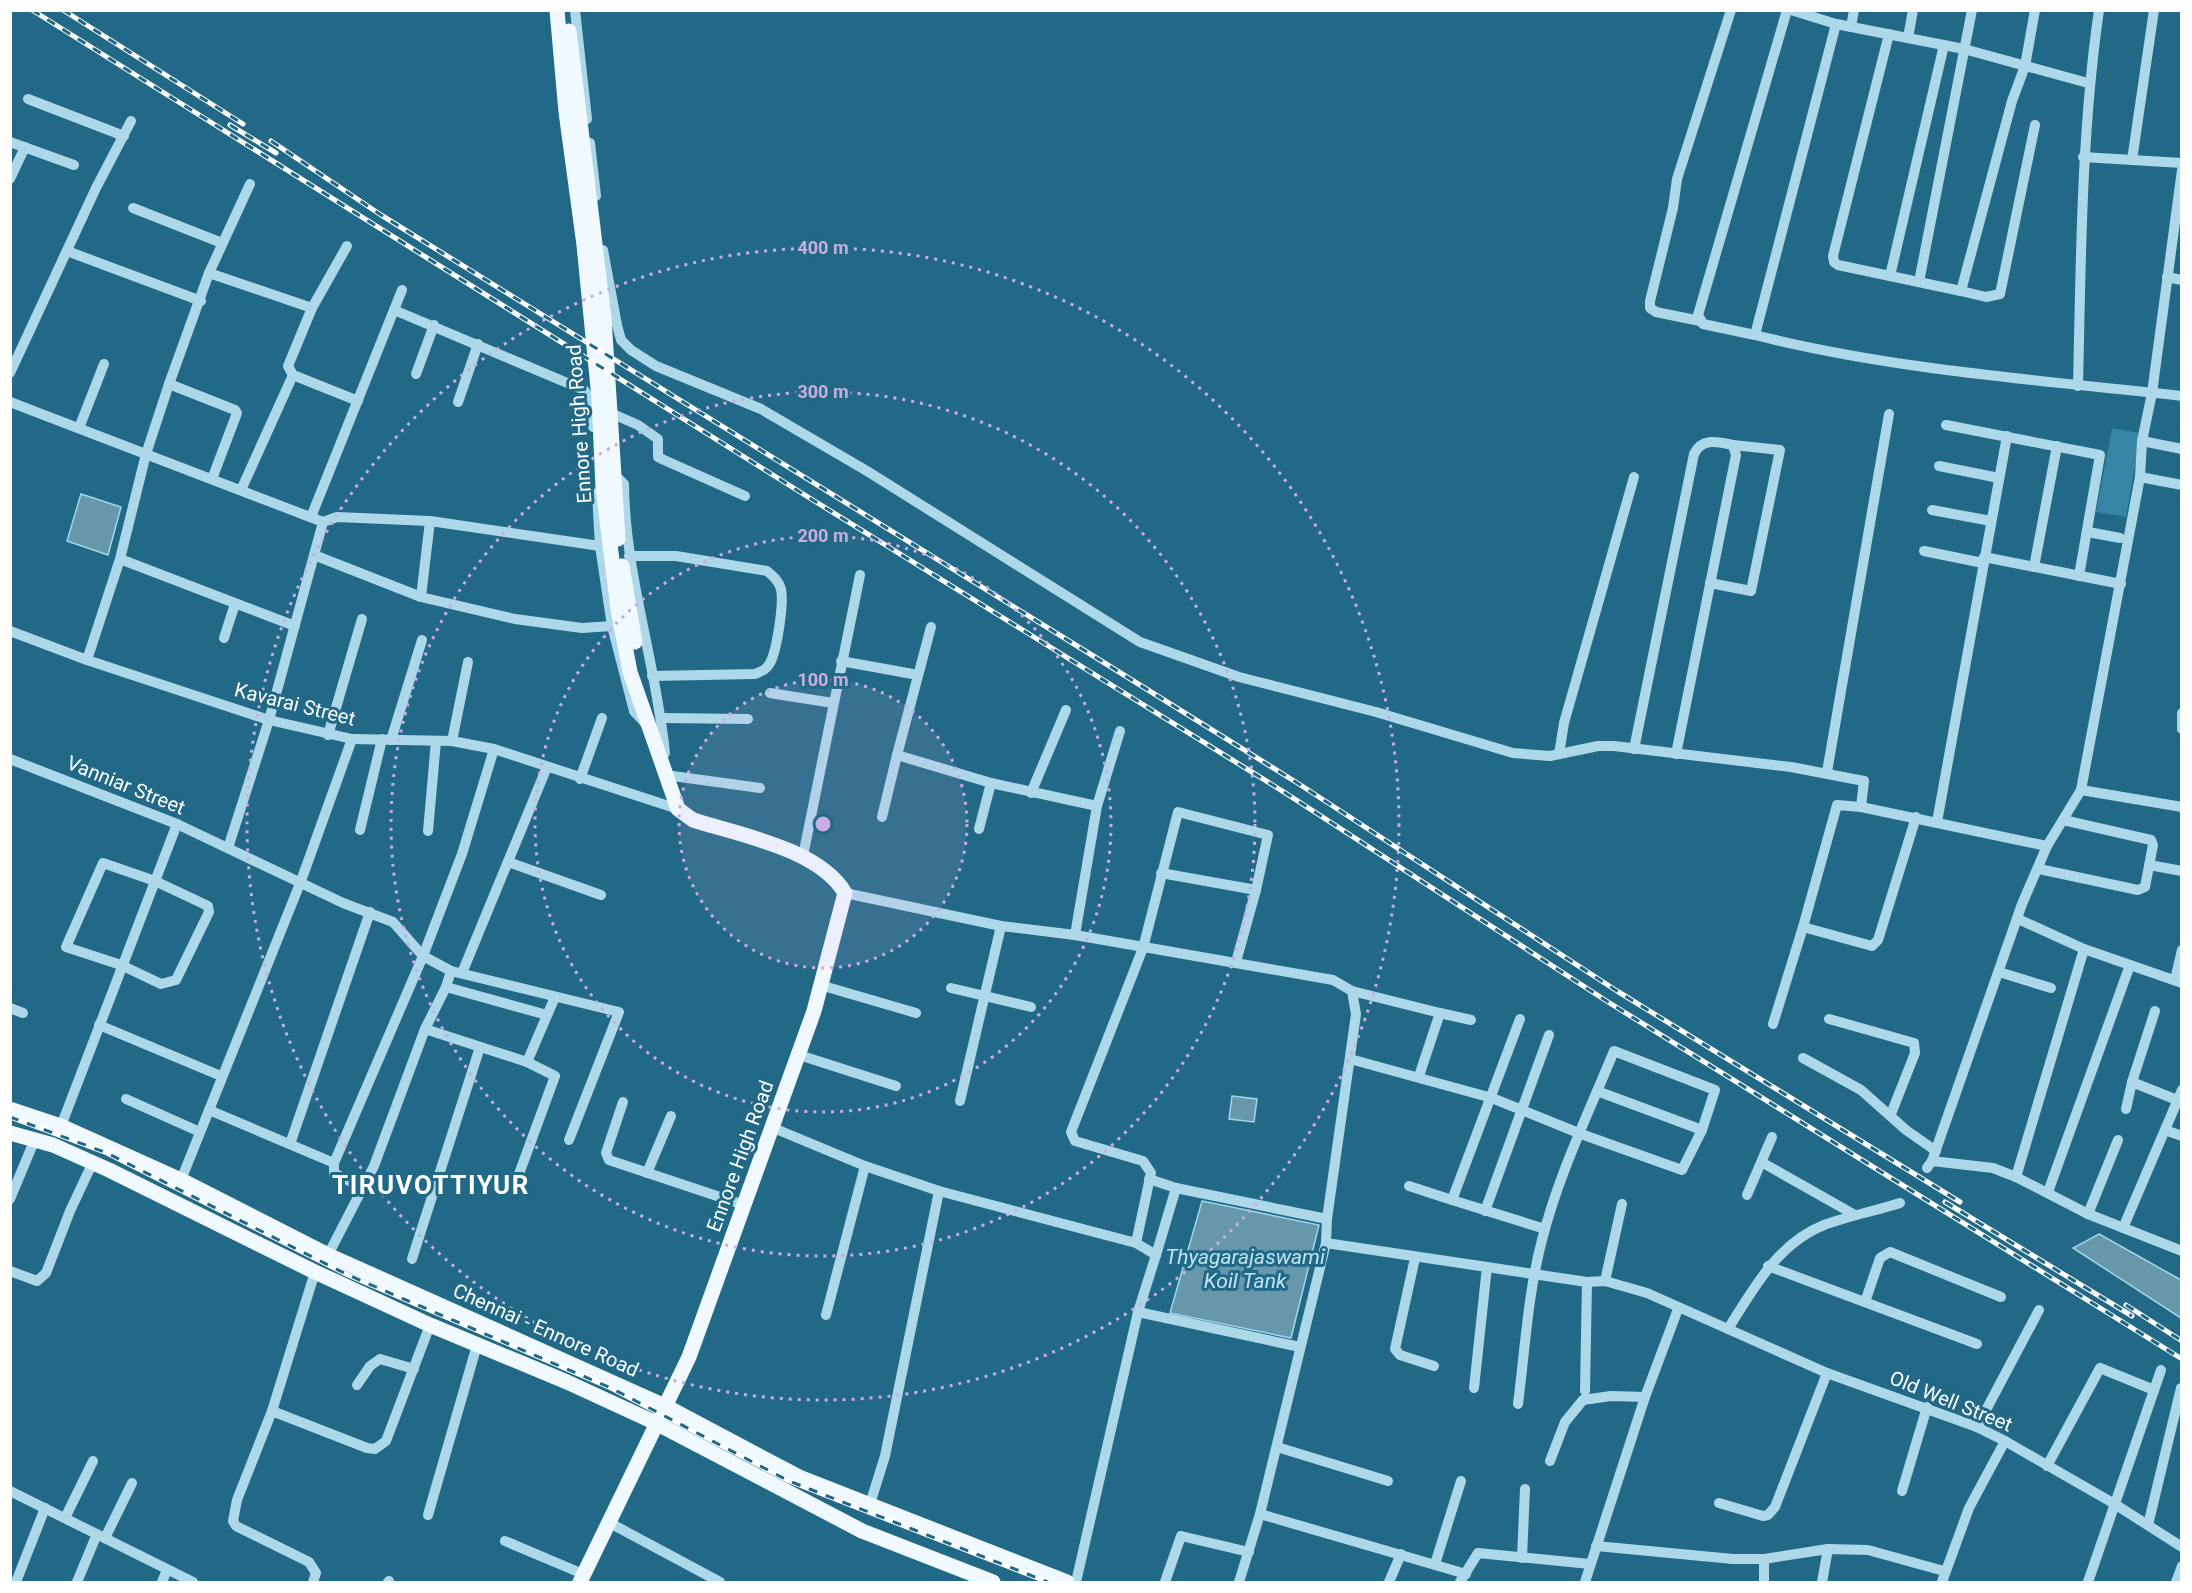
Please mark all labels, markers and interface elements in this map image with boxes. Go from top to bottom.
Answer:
text: 400 m [797,237,849,258]
street label: Ennore High Road [561,344,597,504]
text: 300 m [797,381,849,402]
text: 200 m [797,525,849,546]
text: 100 m [797,669,849,690]
street label: Kavarai Street [232,677,358,731]
street label: Vanniar Street [63,750,189,820]
centre of rings [813,814,833,834]
street label: Ennore High Road [701,1077,779,1235]
district label: TIRUVOTTIYUR [332,1170,530,1200]
water label: Thyagarajaswami Koil Tank [1165,1245,1325,1293]
street label: Chennai - Ennore Road [449,1278,643,1382]
street label: Old Well Street [1886,1365,2016,1437]

